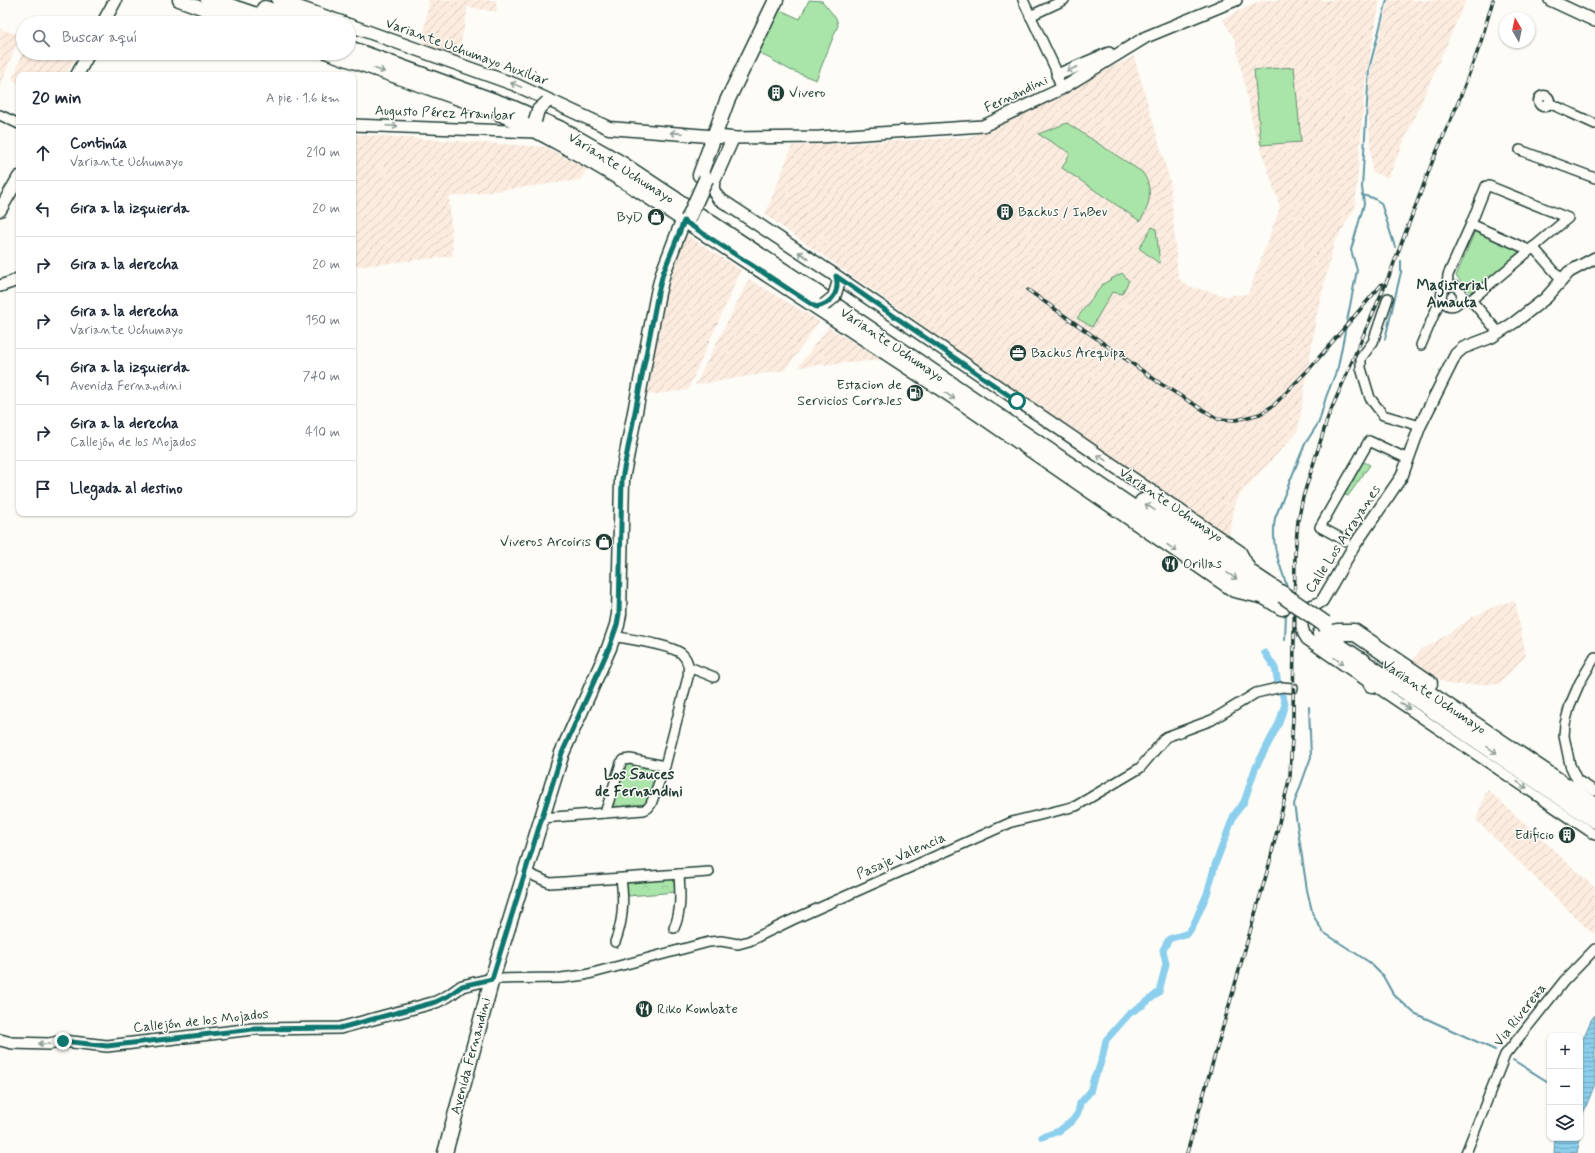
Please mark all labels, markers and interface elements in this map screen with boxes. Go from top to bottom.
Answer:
north arrow [1499,12,1535,48]
street label: Variante Uchumayo Auxiliar [383,14,551,90]
search box [16,16,356,60]
icon: search [30,27,52,49]
text: Buscar aquí [62,28,137,48]
one-way arrow [1066,66,1078,73]
one-way arrow [372,67,384,75]
street label: Fernandini [981,71,1051,117]
one-way arrow [511,81,523,88]
building icon: Vivero [766,83,786,103]
place label: Vivero [789,84,826,102]
text: 20 min [32,87,82,109]
text: A pie · 1.6 km [266,90,340,107]
street label: Augusto Pérez Aranibar [375,102,516,124]
one-way arrow [385,123,398,130]
street label: Variante Uchumayo [565,128,677,208]
one-way arrow [670,130,683,137]
text: Continúa [70,134,127,154]
icon: ahead [32,142,54,164]
text: 210 m [306,144,340,161]
text: Variante Uchumayo [70,154,183,171]
icon: left [32,198,54,220]
text: Gira a la izquierda [70,199,189,219]
text: 20 m [312,200,340,217]
building icon: Backus / InBev [995,202,1015,222]
place label: Backus / InBev [1018,203,1108,221]
shop icon: ByD [646,207,666,227]
place label: ByD [617,208,643,226]
one-way arrow [798,251,809,259]
icon: right [32,254,54,276]
text: Gira a la derecha [70,255,179,275]
text: 20 m [312,256,340,273]
district label: Magisterial Amauta [1416,276,1488,313]
text: Gira a la derecha [70,302,179,322]
street label: Variante Uchumayo [837,304,947,386]
icon: right [32,310,54,332]
text: 150 m [306,312,340,329]
text: Variante Uchumayo [70,322,183,339]
office icon: Backus Arequipa [1008,343,1028,363]
place label: Backus Arequipa [1031,344,1126,362]
text: Gira a la izquierda [70,358,189,378]
icon: left [32,366,54,388]
text: 740 m [303,368,340,385]
place label: Estacion de Servicios Corrales [797,376,902,410]
text: Avenida Fernandini [70,378,182,395]
fuel station icon: Estacion de Servicios Corrales [905,383,925,403]
one-way arrow [944,392,955,400]
route start [1008,392,1026,410]
text: Gira a la derecha [70,414,179,434]
icon: right [32,422,54,444]
text: 410 m [305,424,340,441]
text: Callejón de los Mojados [70,434,196,451]
one-way arrow [1097,454,1108,462]
street label: Variante Uchumayo [1116,464,1226,546]
icon: arrive [32,478,54,500]
text: Llegada al destino [70,479,183,499]
street label: Calle Los Arrayanes [1301,481,1385,597]
one-way arrow [1144,502,1156,510]
shop icon: Viveros Arcoiris [594,532,614,552]
place label: Viveros Arcoiris [500,533,591,551]
one-way arrow [1166,544,1177,552]
restaurant icon: Orillas [1160,554,1180,574]
place label: Orillas [1183,555,1222,573]
one-way arrow [1226,572,1237,580]
street label: Variante Uchumayo [1379,656,1489,738]
one-way arrow [1333,657,1344,665]
one-way arrow [1399,702,1411,710]
one-way arrow [1486,746,1497,754]
district label: Los Sauces de Fernandini [595,765,683,802]
one-way arrow [1516,781,1527,789]
building icon: Edificio [1557,825,1577,845]
place label: Edificio [1515,826,1554,844]
street label: Pasaje Valencia [854,828,948,884]
street label: Via Rivereña [1490,980,1550,1050]
street label: Avenida Fernandini [447,996,495,1116]
restaurant icon: Riko Kombate [634,999,654,1019]
place label: Riko Kombate [657,1000,738,1018]
street label: Callejón de los Mojados [132,1005,270,1037]
route end [54,1032,72,1050]
map controls [1547,1033,1583,1141]
button: + [1547,1033,1583,1069]
one-way arrow [38,1040,51,1048]
button: − [1547,1069,1583,1105]
button: layers [1547,1105,1583,1141]

